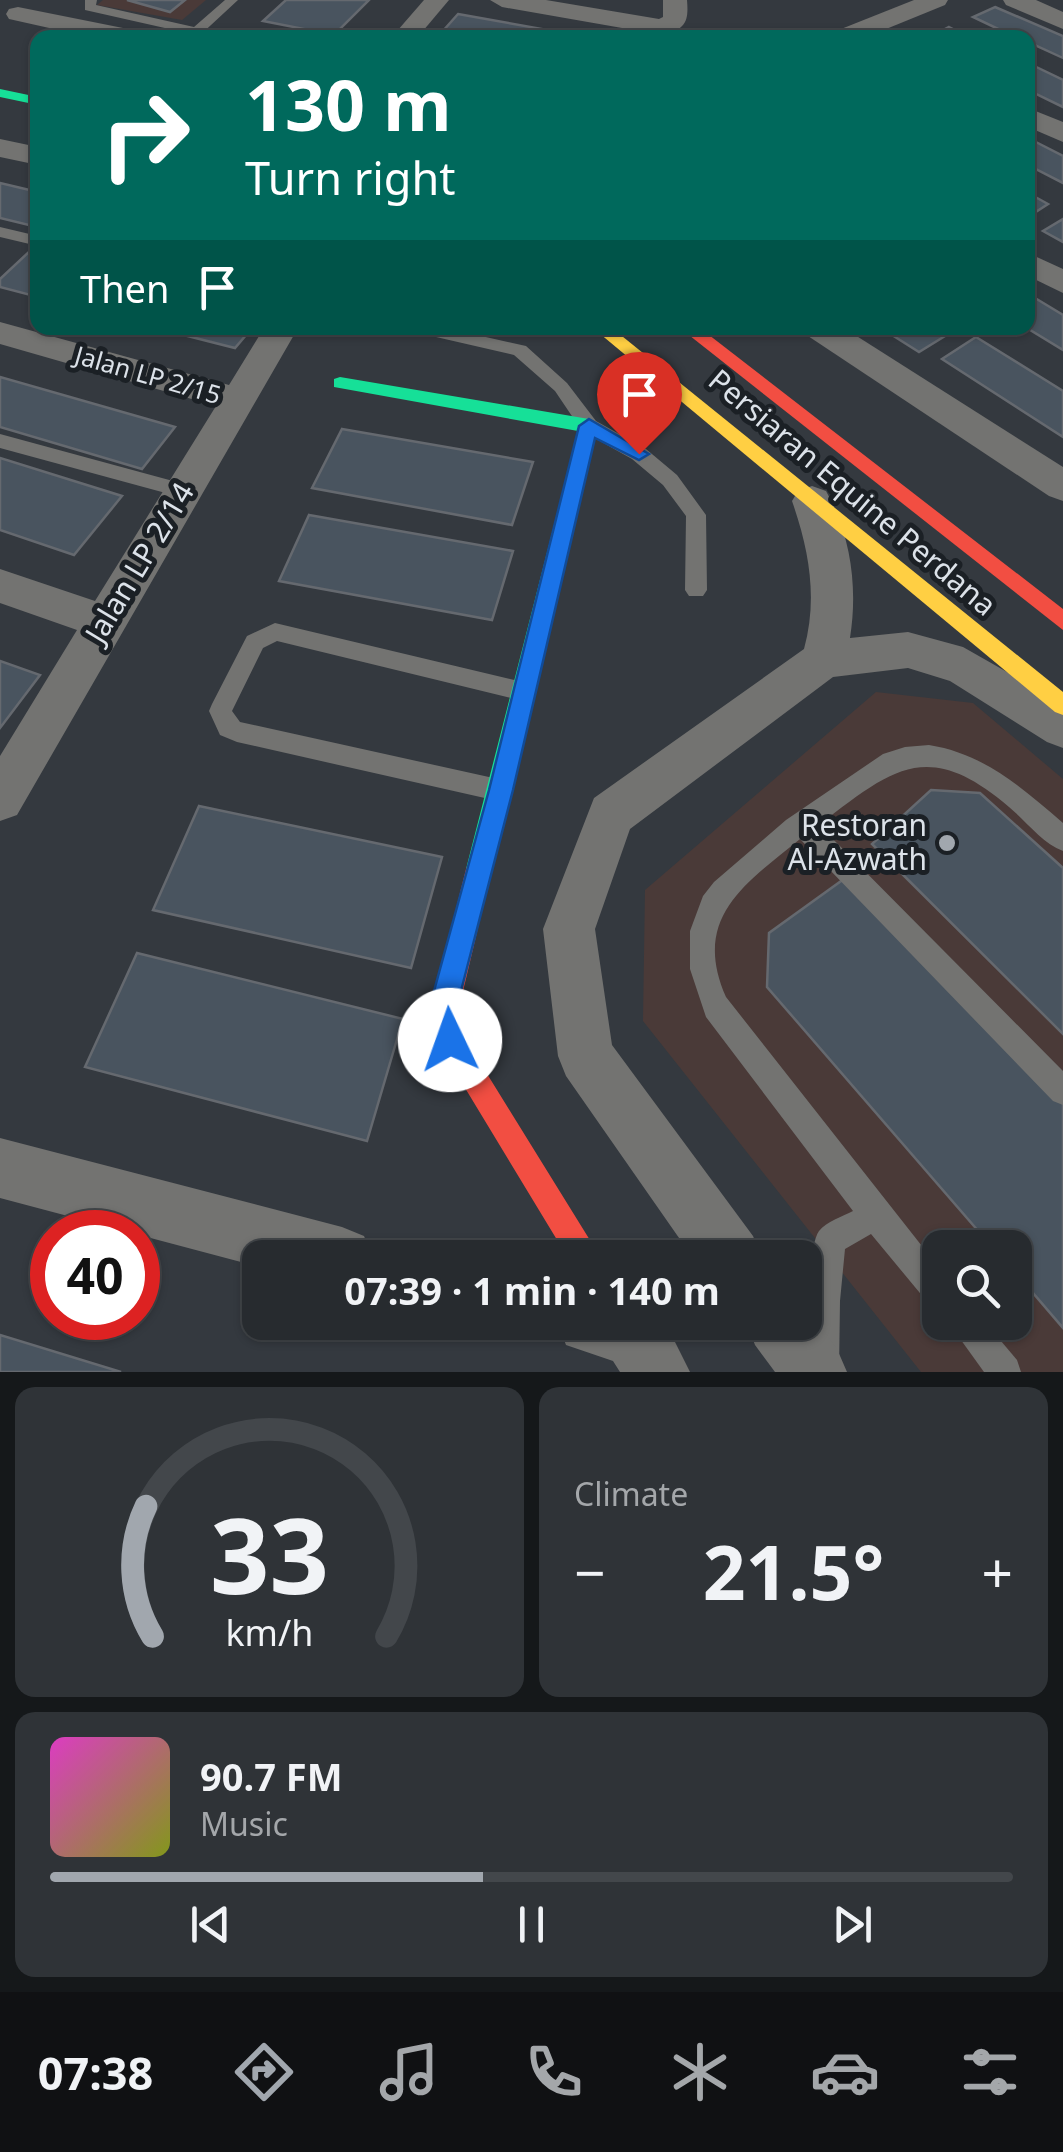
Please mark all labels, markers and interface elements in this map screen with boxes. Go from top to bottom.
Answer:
text: 130 m [245,56,452,152]
icon: right [80,70,210,200]
text: Turn right [245,147,456,208]
icon: arrive [190,260,245,315]
text: Then [80,262,170,314]
street label: Jalan LP 2/15 [69,336,225,411]
pin [597,352,682,455]
street label: Persiaran Equine Perdana [701,359,1005,624]
icon: arrive [612,367,667,422]
street label: Jalan LP 2/14 [73,474,203,653]
place label: Restoran Al-Azwath [787,804,927,879]
marker: Restoran Al-Azwath [936,832,958,854]
position arrow [398,988,502,1092]
speed limit sign: 40 [30,1210,160,1340]
map controls [922,1230,1032,1340]
button: search [922,1230,1032,1340]
text: 07:39 · 1 min · 140 m [344,1264,720,1316]
text: Climate [574,1472,688,1515]
text: 33 [210,1483,329,1624]
text: 21.5° [703,1520,884,1622]
text: − [574,1534,605,1609]
text: + [982,1534,1013,1609]
text: km/h [226,1608,313,1656]
text: 90.7 FM [200,1750,342,1802]
text: Music [200,1802,288,1845]
icon: previous [183,1897,238,1952]
icon: pause [504,1897,559,1952]
icon: next [825,1897,880,1952]
icon: directions [229,2037,299,2107]
icon: music [374,2037,444,2107]
icon: phone [519,2037,589,2107]
icon: climate [665,2037,735,2107]
icon: car [810,2037,880,2107]
icon: filters [955,2037,1025,2107]
text: 07:38 [38,2042,153,2103]

